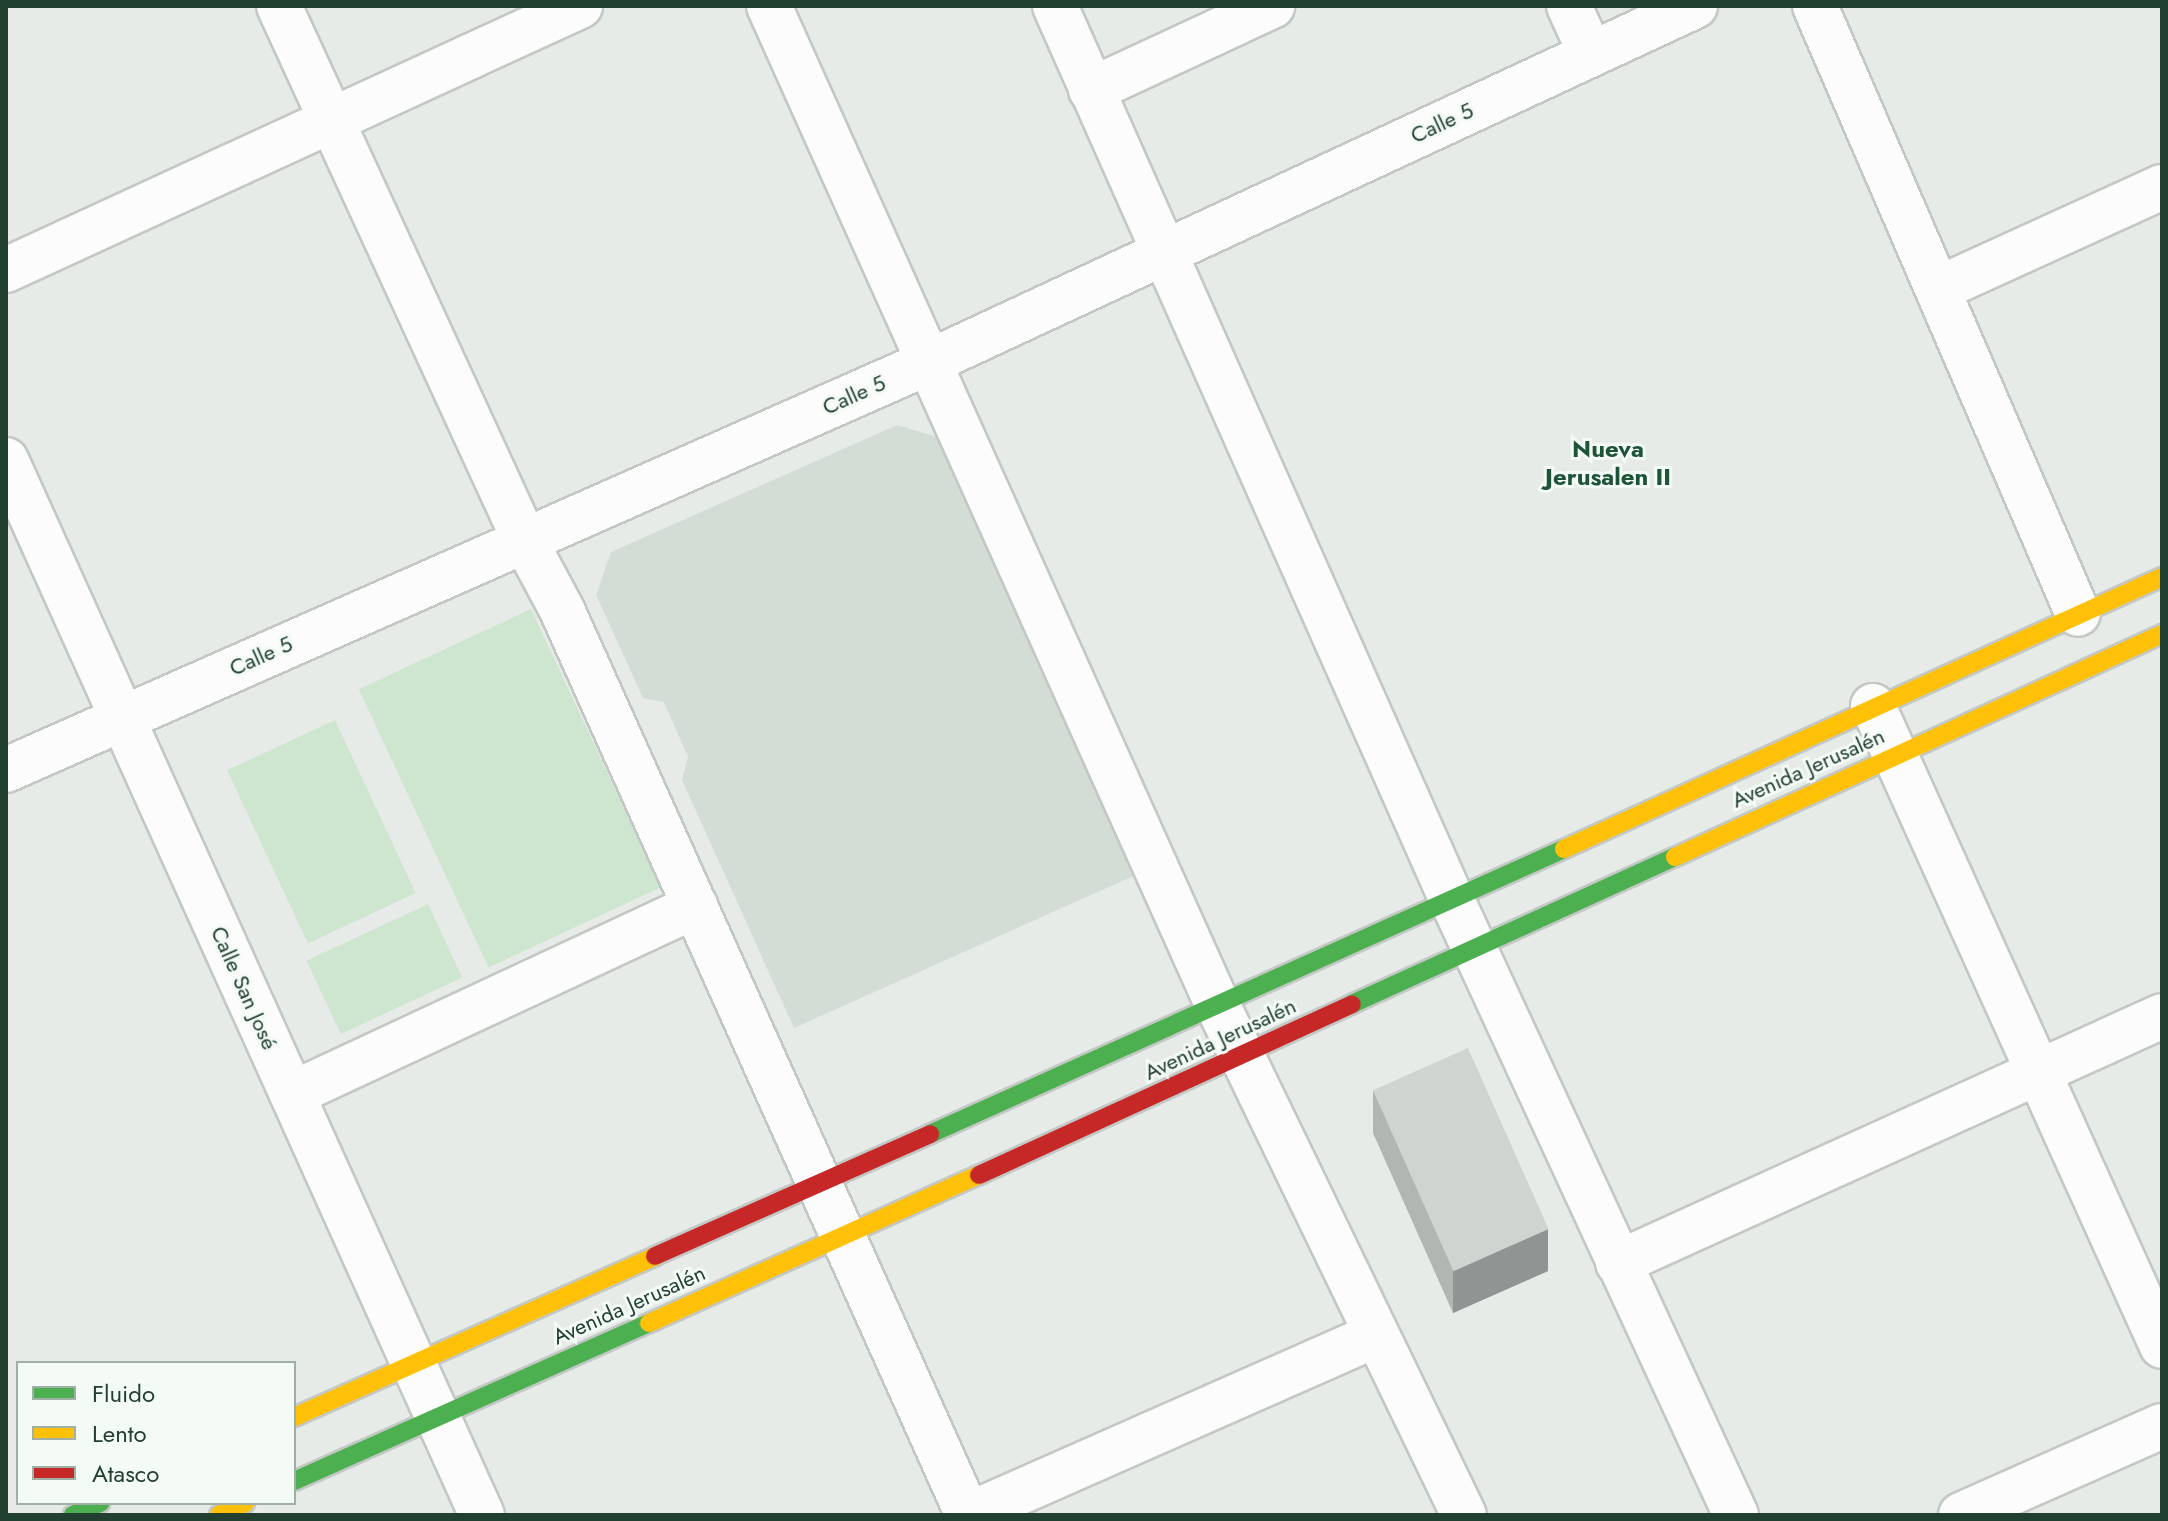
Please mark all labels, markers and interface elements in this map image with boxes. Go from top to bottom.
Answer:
street label: Calle 5 [1406,97,1478,149]
street label: Calle 5 [818,369,890,421]
district label: Nueva Jerusalen II [1545,435,1671,491]
street label: Calle 5 [225,630,297,682]
street label: Avenida Jerusalén [1728,723,1888,813]
street label: Calle San José [205,922,283,1054]
street label: Avenida Jerusalén [1140,992,1300,1086]
street label: Avenida Jerusalén [549,1260,709,1350]
legend [16,1361,296,1505]
text: Fluido [92,1376,155,1411]
text: Lento [92,1416,147,1451]
text: Atasco [92,1456,159,1491]

